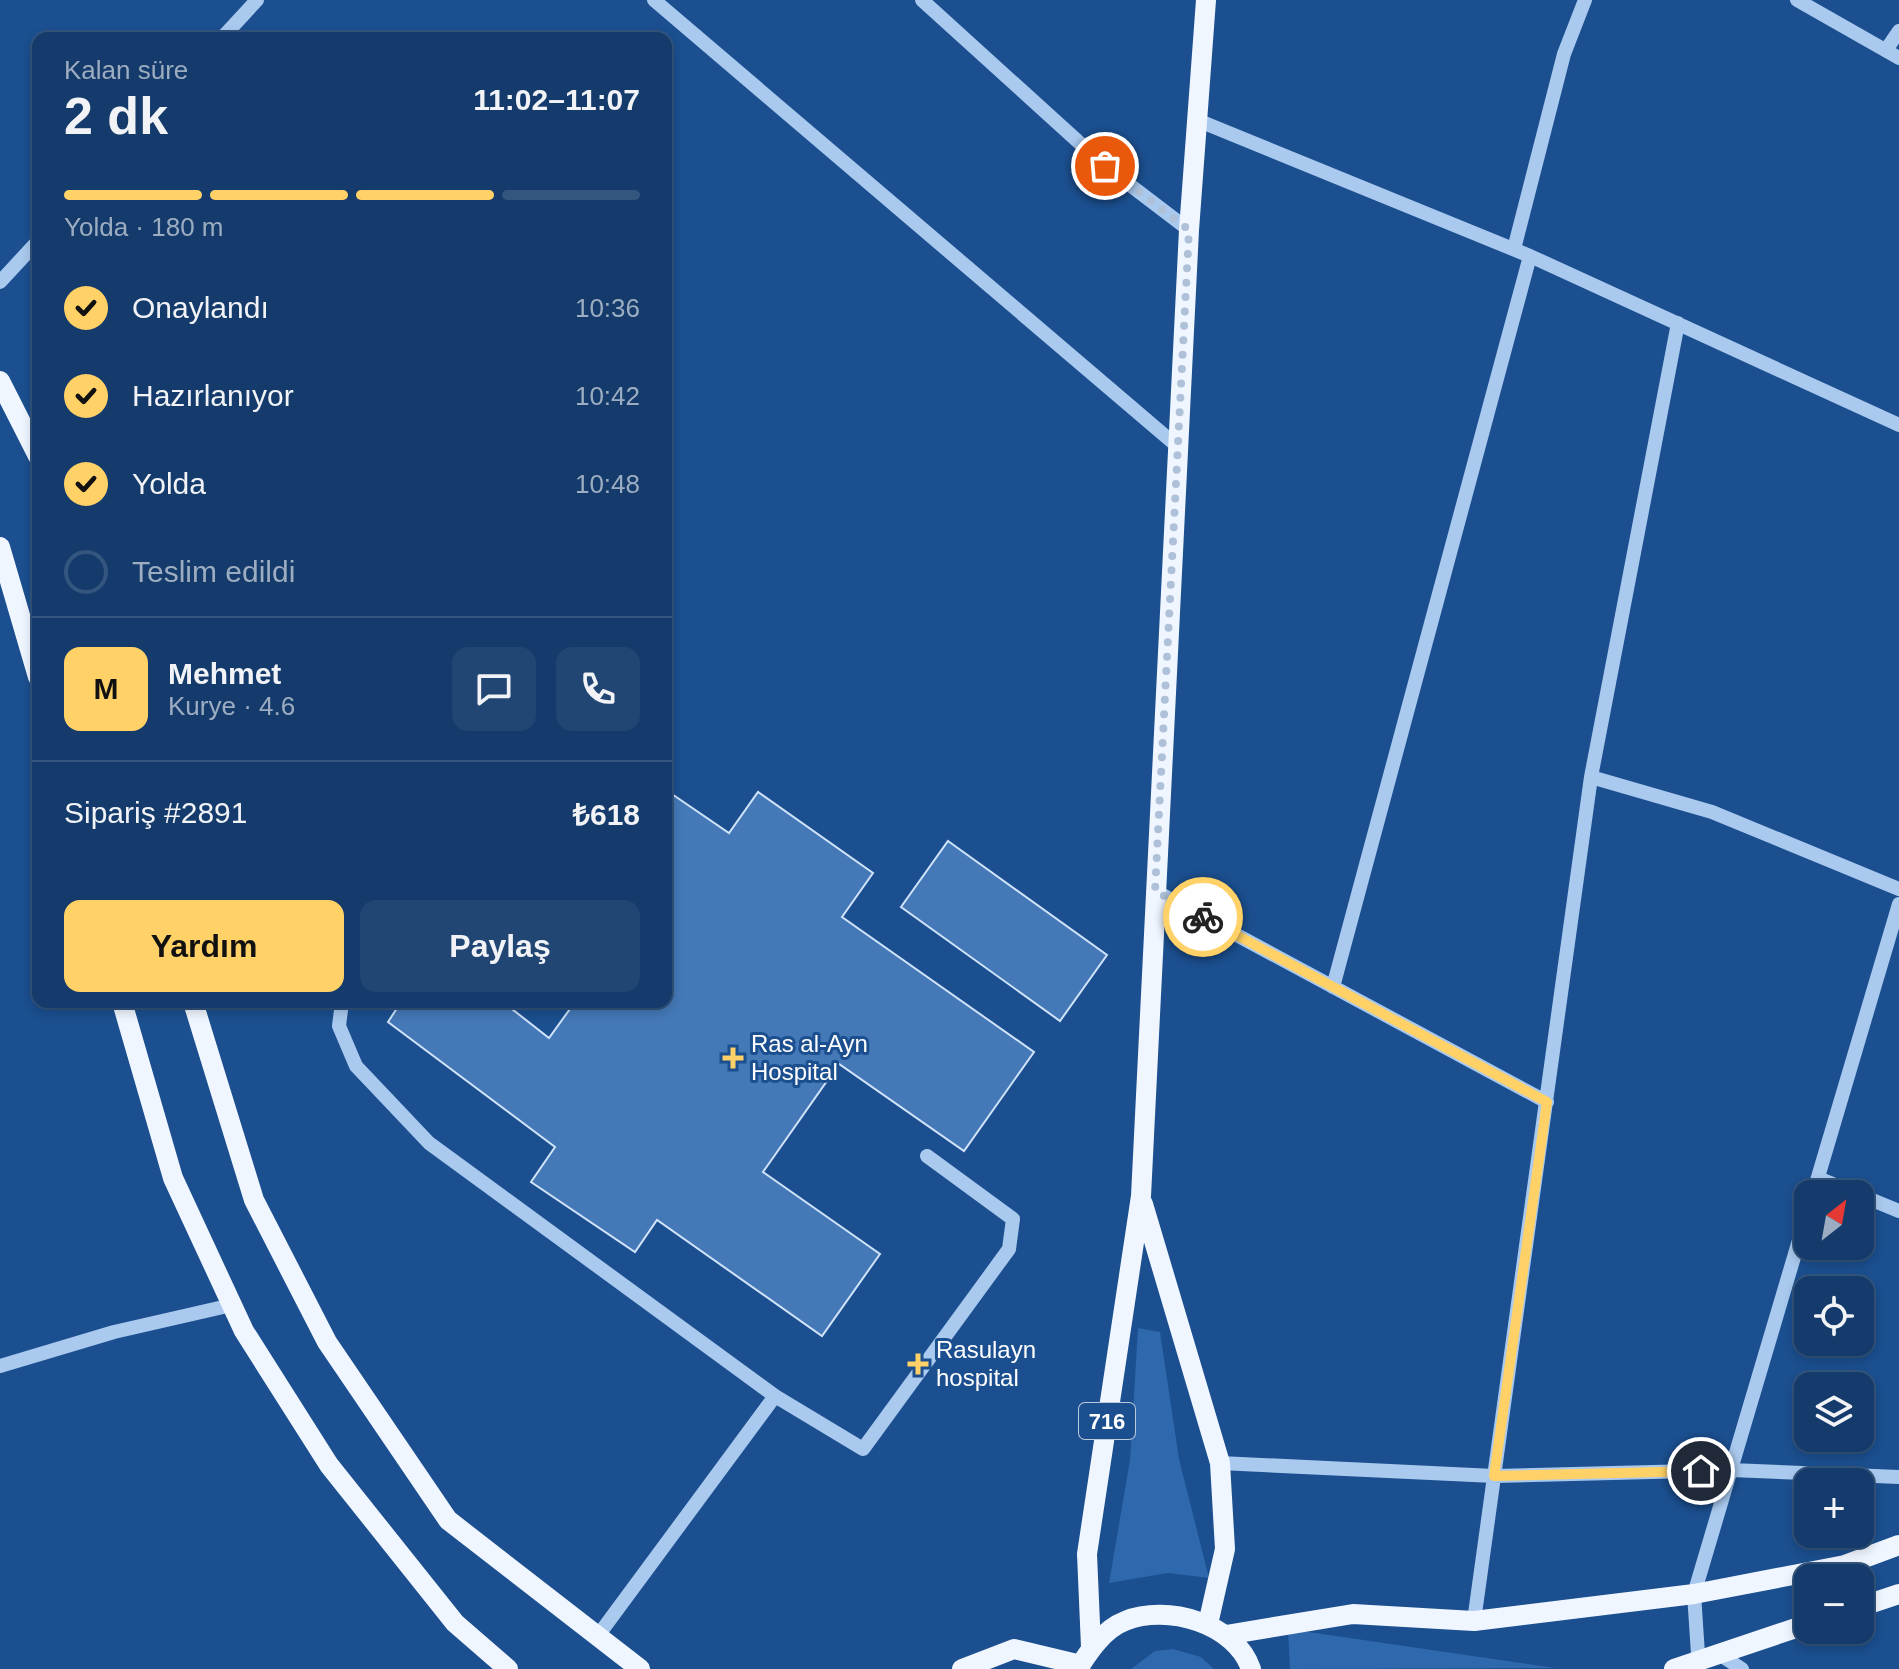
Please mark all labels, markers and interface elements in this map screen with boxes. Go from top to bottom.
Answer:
text: Kalan süre [64,55,188,85]
text: 11:02–11:07 [473,83,640,116]
text: 2 dk [64,87,168,145]
pin [1071,132,1139,200]
icon: bag [1083,144,1127,188]
text: Yolda · 180 m [64,212,223,242]
icon: check [64,286,108,330]
text: Onaylandı [132,291,269,324]
text: 10:36 [575,293,640,323]
icon: check [64,374,108,418]
text: Hazırlanıyor [132,379,294,412]
text: 10:42 [575,381,640,411]
icon: check [64,462,108,506]
text: Yolda [132,467,206,500]
text: 10:48 [575,469,640,499]
text: Teslim edildi [132,555,295,588]
button: chat [452,647,536,731]
button: phone [556,647,640,731]
text: Mehmet [168,657,281,690]
text: M [94,672,119,705]
text: Kurye · 4.6 [168,691,295,721]
text: Sipariş #2891 [64,796,247,829]
text: ₺618 [573,798,640,831]
courier [1163,877,1243,957]
icon: bike [1181,895,1225,939]
button: Yardım [64,900,344,992]
button: Paylaş [360,900,640,992]
place label: Ras al-Ayn Hospital [751,1030,868,1085]
marker: Ras al-Ayn Hospital [722,1047,744,1069]
north arrow [1794,1180,1874,1260]
map controls [1794,1180,1874,1644]
button: locate [1794,1276,1874,1356]
place label: Rasulayn hospital [936,1336,1036,1391]
marker: Rasulayn hospital [907,1353,929,1375]
button: layers [1794,1372,1874,1452]
road number: 716 [1079,1403,1135,1439]
pin [1667,1437,1735,1505]
icon: home [1679,1449,1723,1493]
button: + [1794,1468,1874,1548]
button: − [1794,1564,1874,1644]

